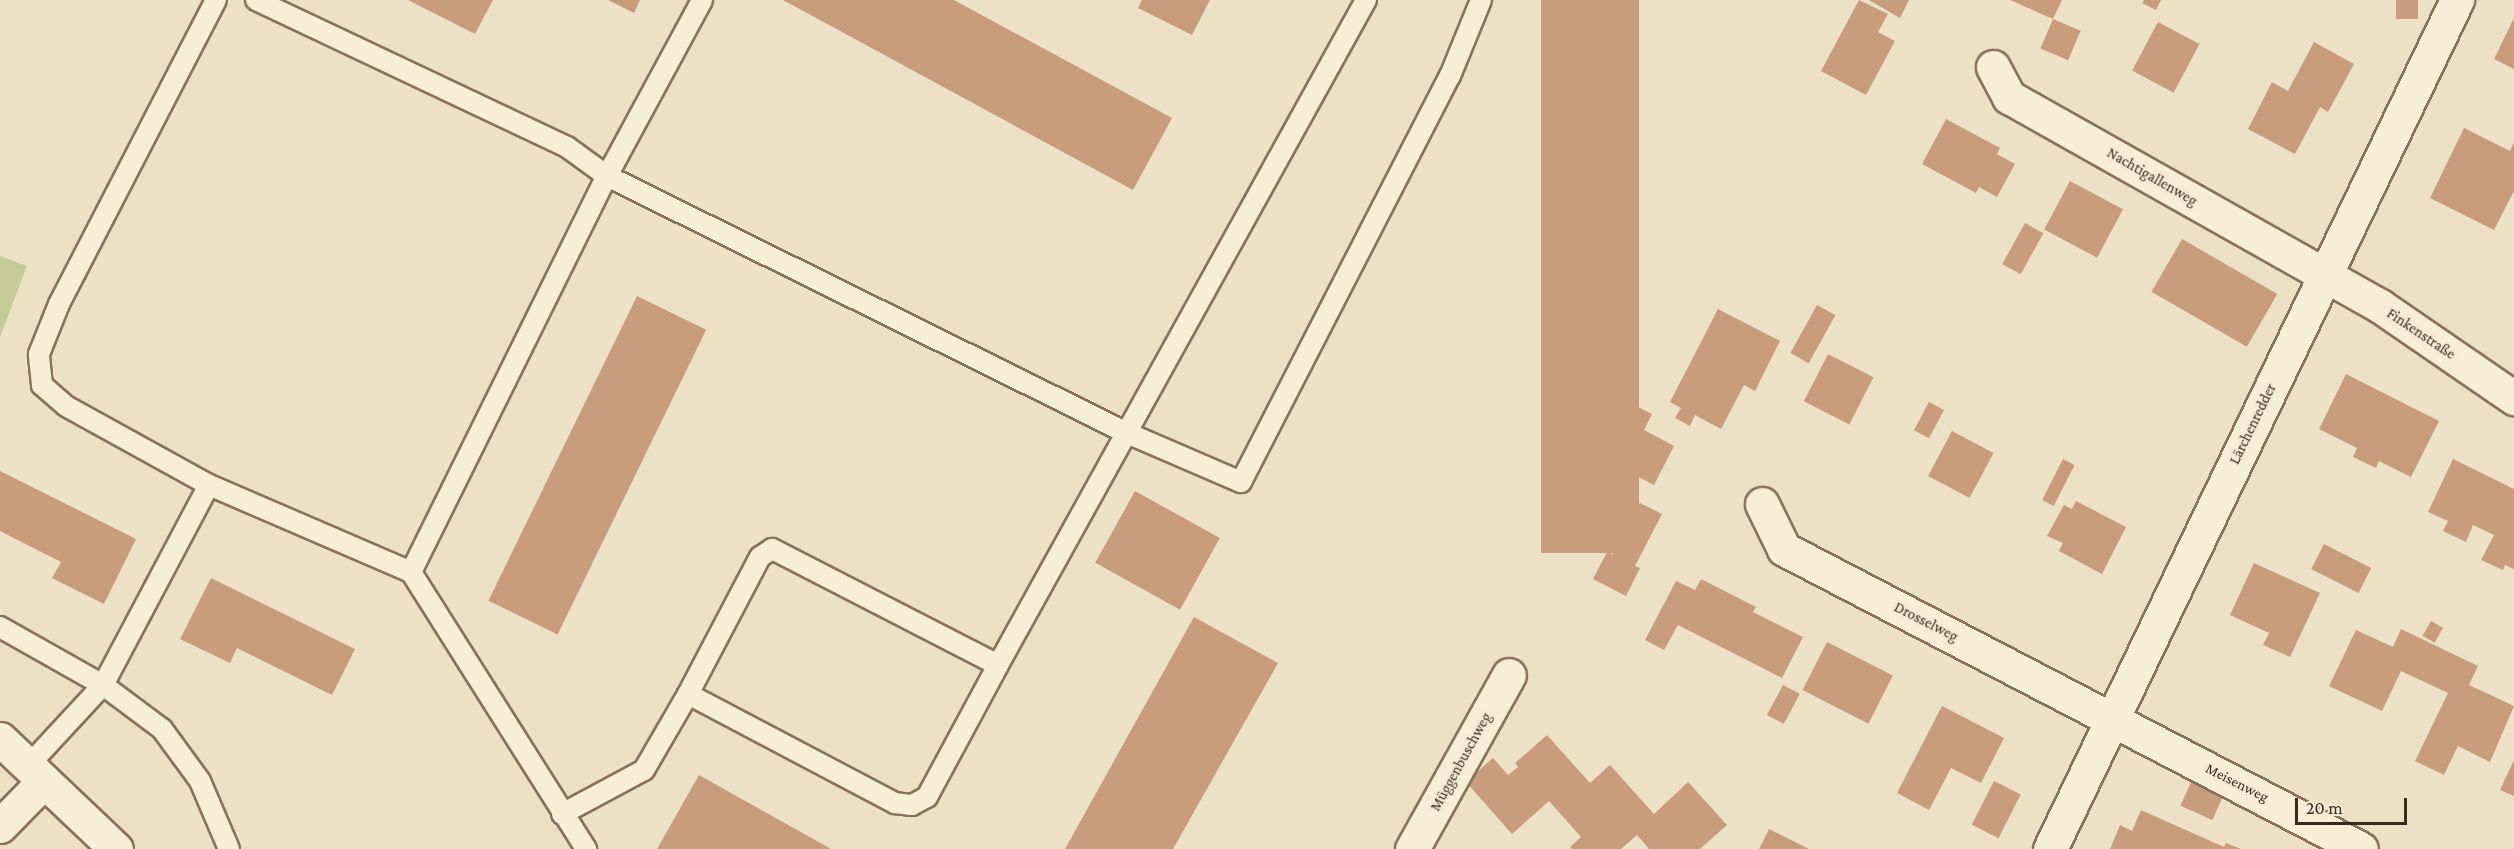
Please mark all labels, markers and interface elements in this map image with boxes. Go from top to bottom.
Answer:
street label: Nachtigallenweg [2104,144,2200,210]
street label: Finkenstraße [2383,305,2459,363]
street label: Lärchenredder [2226,381,2280,467]
street label: Drosselweg [1891,598,1961,646]
street label: Müggenbuschweg [1426,710,1496,814]
street label: Meisenweg [2203,759,2271,807]
scale bar [2298,786,2410,824]
text: 20 m [2306,798,2343,818]

